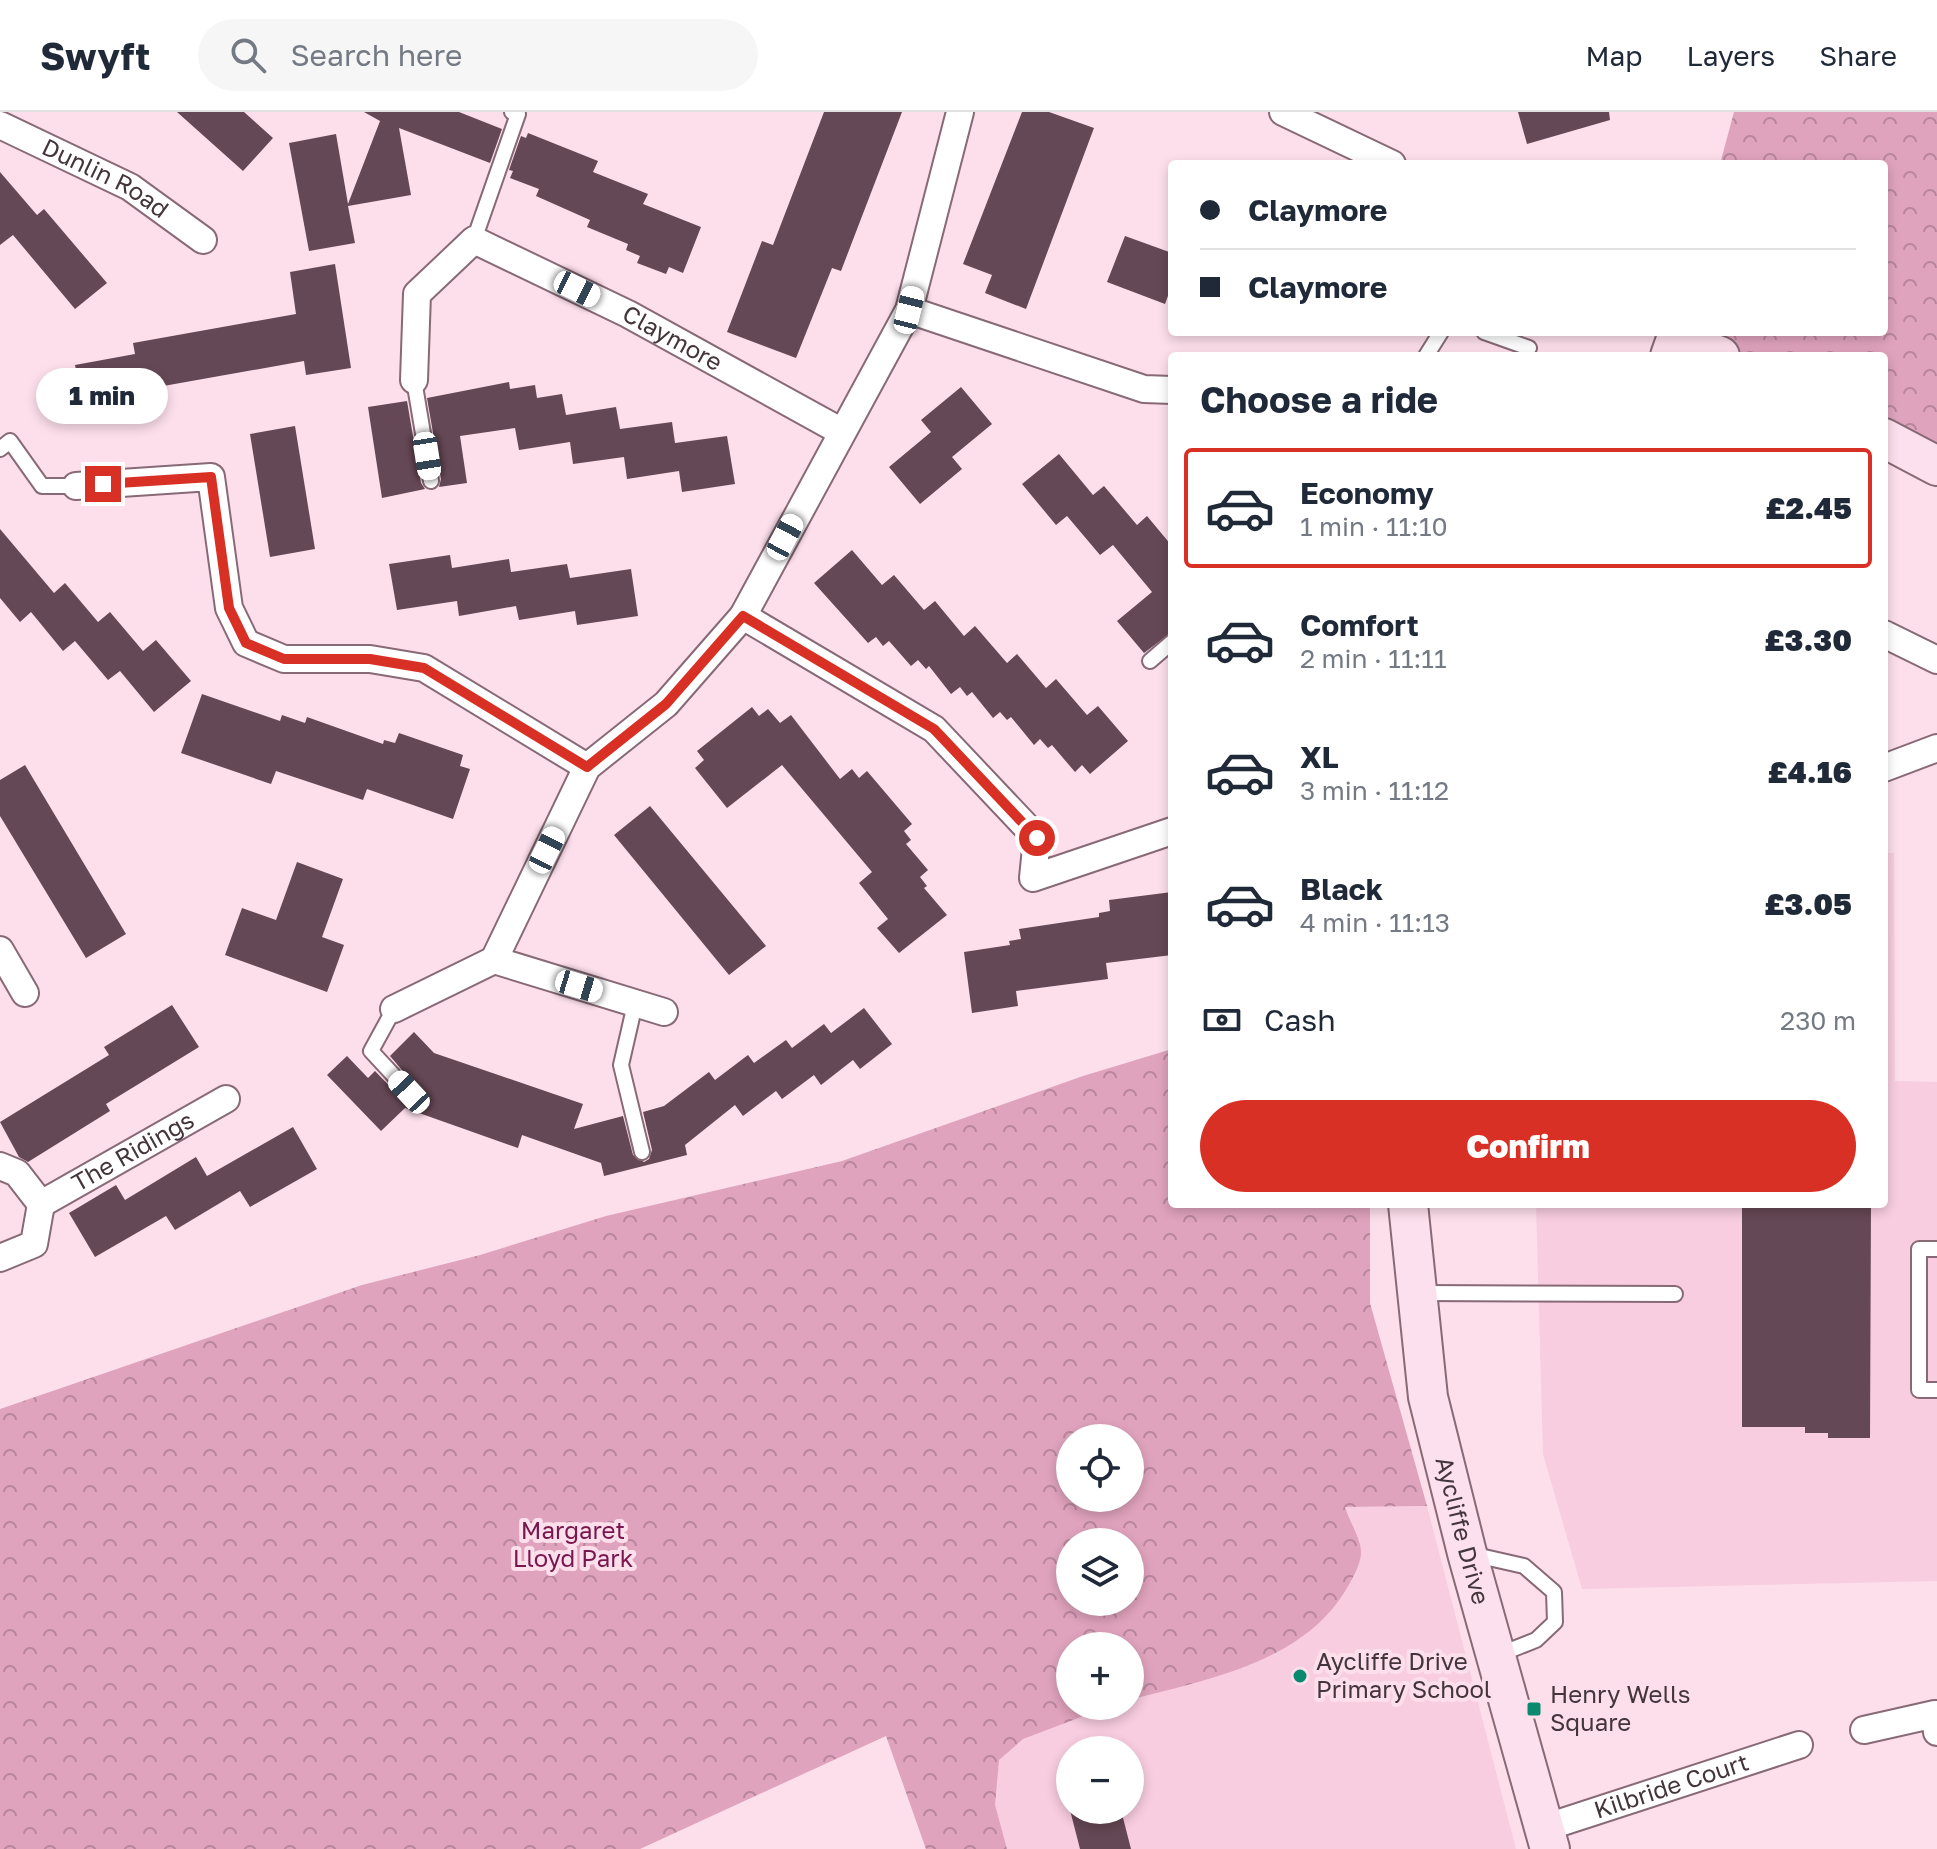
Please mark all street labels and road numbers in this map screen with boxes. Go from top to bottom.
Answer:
street label: Dunlin Road [38,131,175,223]
street label: Claymore [618,298,728,376]
street label: The Ridings [66,1104,199,1197]
street label: Aycliffe Drive [1430,1453,1497,1608]
street label: Kilbride Court [1590,1746,1752,1824]

